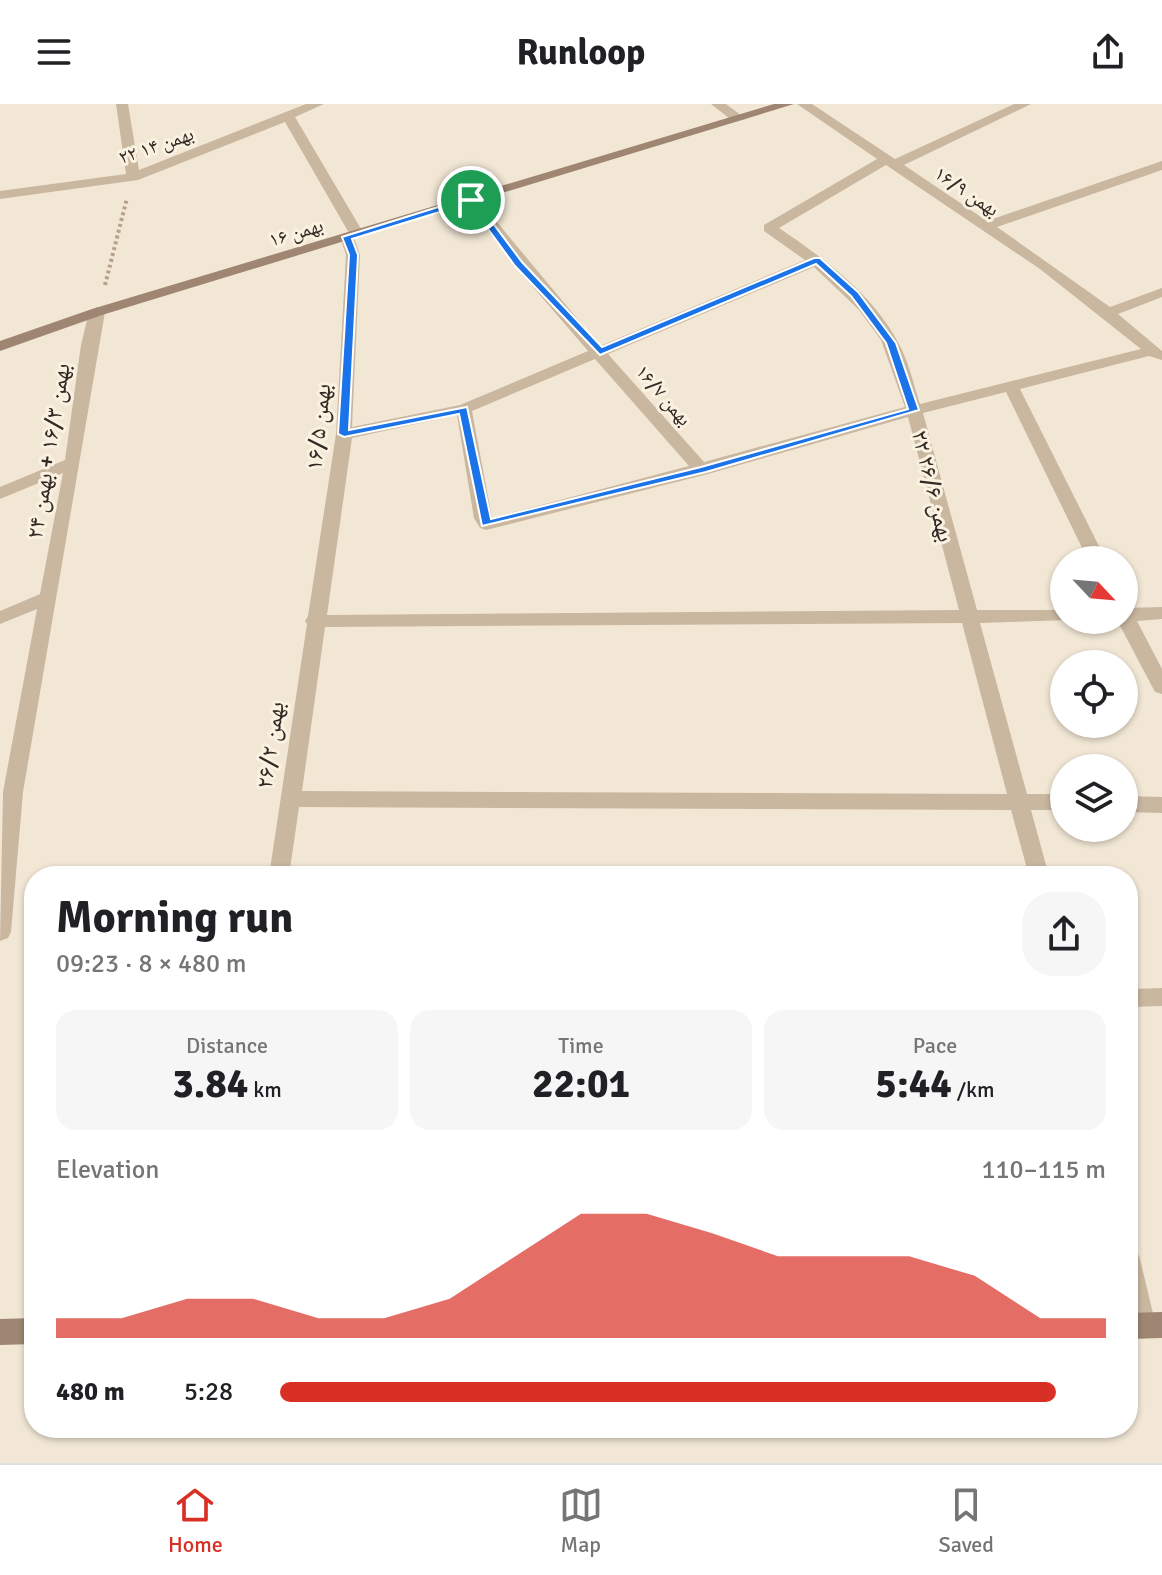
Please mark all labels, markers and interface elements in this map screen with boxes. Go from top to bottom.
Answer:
icon: menu [32,30,76,74]
text: Runloop [517,30,645,75]
icon: share [1086,30,1130,74]
street label: ۲۲ بهمن ۱۴ [115,121,197,170]
street label: بهمن ۱۶/۹ [930,161,1004,222]
pin [437,166,505,234]
icon: arrive [449,178,493,222]
street label: بهمن ۱۶ [266,212,326,253]
street label: بهمن ۱۶/۷ [630,360,697,431]
street label: بهمن ۱۶/۳ + بهمن ۲۴ [19,361,77,541]
street label: بهمن ۱۶/۵ [299,382,337,472]
street label: ۲۲ بهمن ۲۶/۶ [905,427,961,545]
north arrow [1050,546,1138,634]
map controls [1050,546,1138,842]
button: locate [1050,650,1138,738]
street label: بهمن ۲۶/۲ [249,700,291,790]
button: layers [1050,754,1138,842]
text: Morning run [56,891,293,945]
button: share [1022,892,1106,976]
text: 09:23 · 8 × 480 m [56,948,247,980]
text: Distance [186,1032,268,1059]
text: Time [558,1032,604,1059]
text: Pace [913,1032,957,1059]
text: 3.84 [172,1059,248,1109]
text: 22:01 [532,1059,630,1109]
text: 5:44 [875,1059,952,1109]
text: km [248,1076,282,1103]
text: /km [952,1076,995,1103]
text: Elevation [56,1154,160,1186]
text: 110–115 m [982,1154,1106,1186]
text: 480 m [56,1376,125,1408]
text: 5:28 [184,1376,233,1408]
tab: Home [168,1483,223,1558]
tab: Map [559,1483,603,1558]
tab: Saved [939,1483,994,1558]

